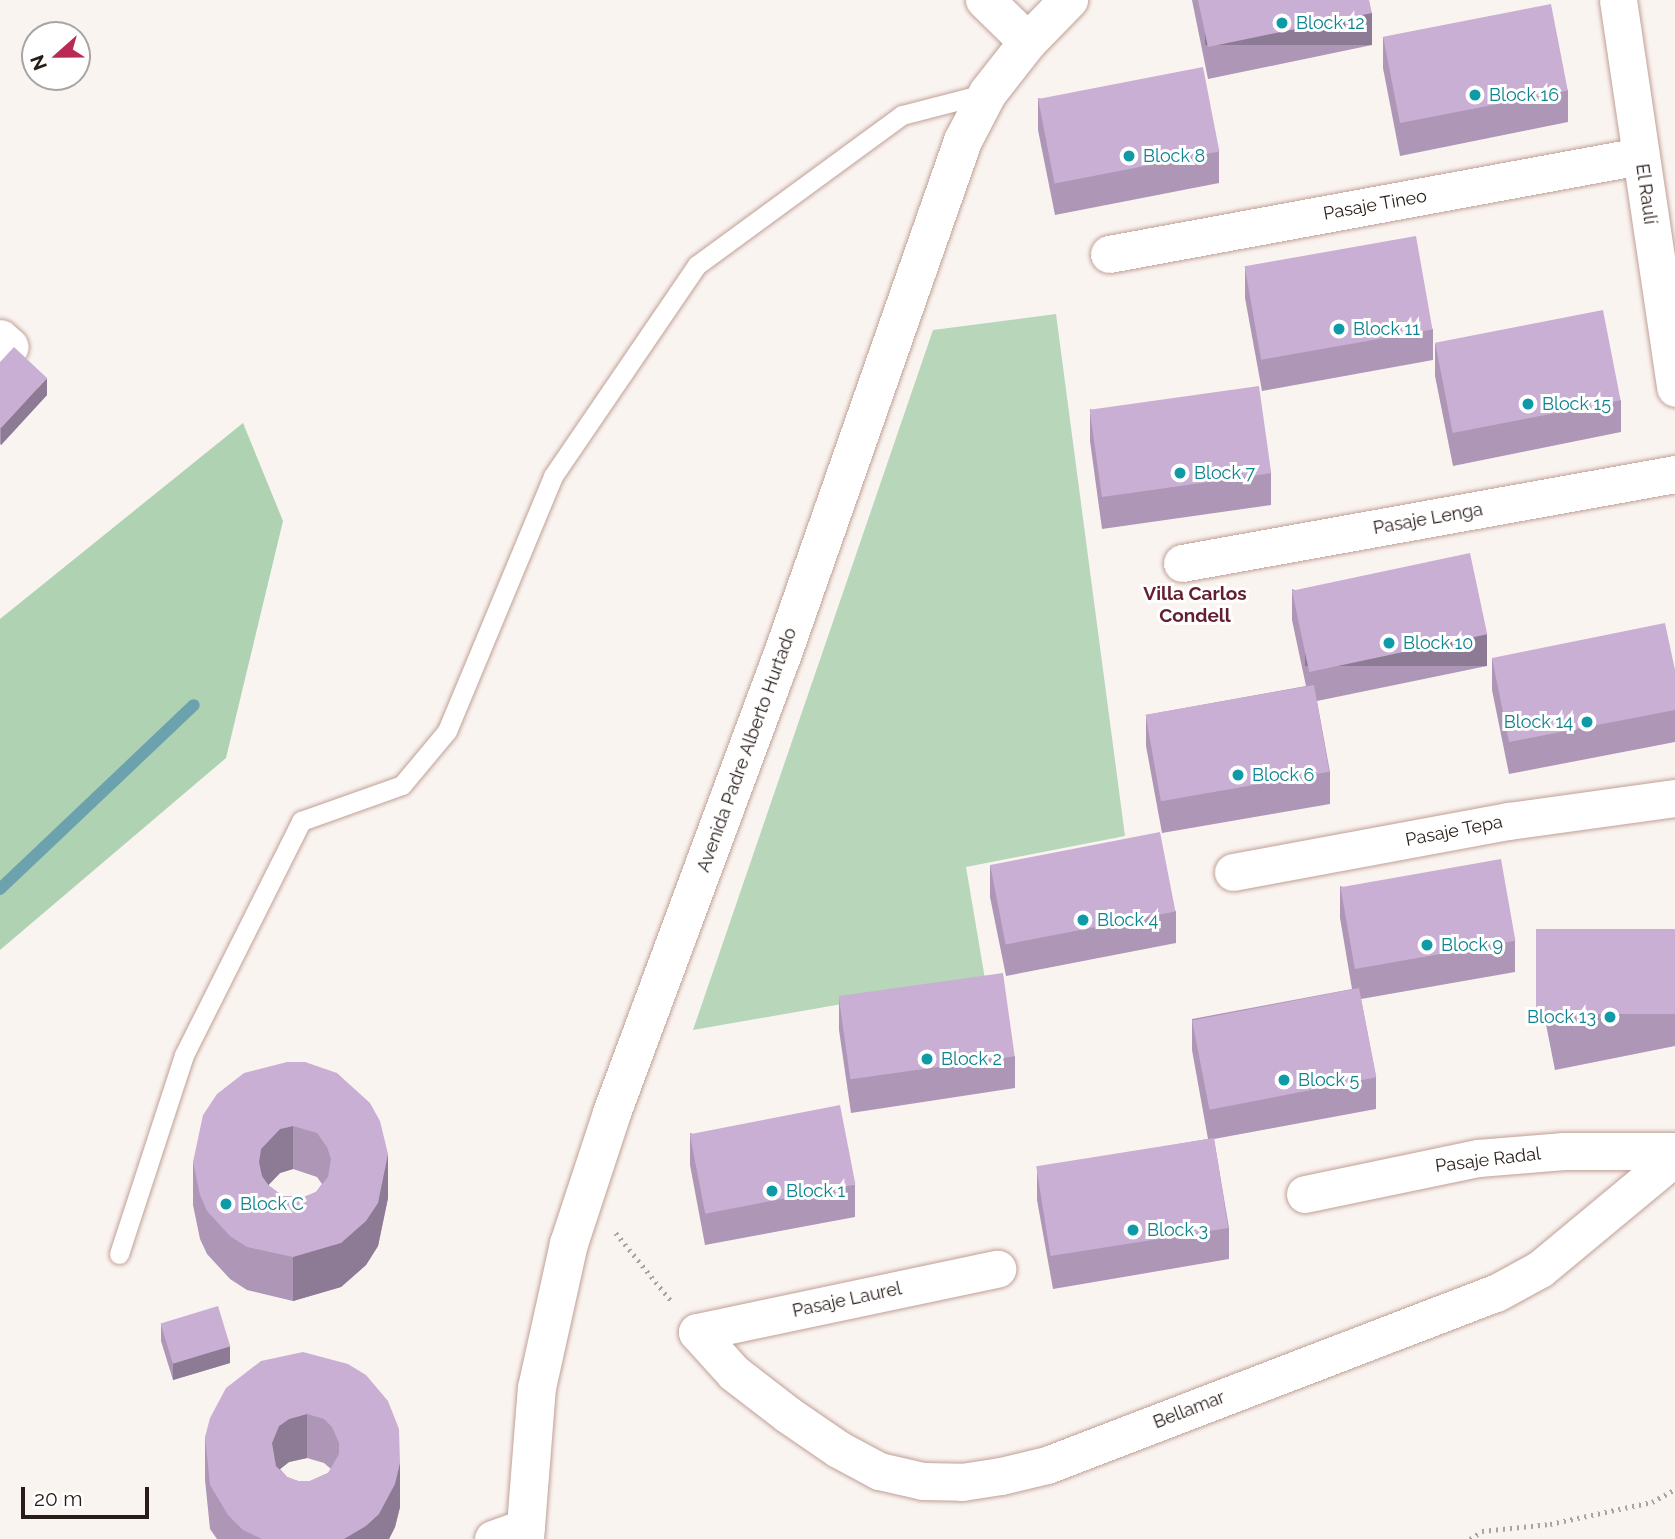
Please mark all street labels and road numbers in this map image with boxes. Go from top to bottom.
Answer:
street label: El Raulí [1631,162,1661,226]
street label: Pasaje Tineo [1321,185,1429,225]
street label: Pasaje Lenga [1372,499,1484,539]
street label: Avenida Padre Alberto Hurtado [693,625,801,875]
street label: Pasaje Tepa [1403,811,1505,851]
street label: Pasaje Radal [1434,1143,1542,1177]
street label: Pasaje Laurel [790,1278,904,1322]
street label: Bellamar [1150,1387,1228,1433]

